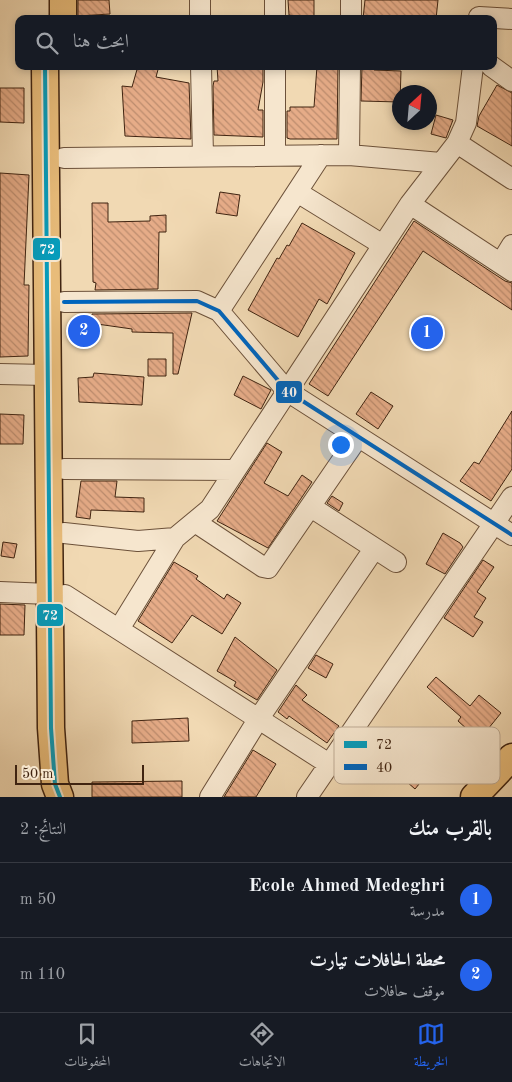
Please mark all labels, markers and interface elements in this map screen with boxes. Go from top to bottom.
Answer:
search box [15,15,497,70]
icon: search [33,29,61,57]
text: ابحث هنا [73,33,129,52]
north arrow [392,85,437,130]
line badge: 72 [32,237,61,261]
text: 72 [39,243,55,257]
pin: 2 [68,312,100,350]
pin: 1 [411,314,443,352]
line badge: 40 [275,380,303,404]
text: 40 [281,386,297,400]
your location [328,432,354,458]
line badge: 72 [36,603,64,627]
text: 72 [42,609,58,623]
legend [334,727,500,784]
text: 72 [376,738,392,752]
text: 40 [376,761,392,775]
scale bar [15,762,144,785]
text: 50 m [22,767,53,781]
text: بالقرب منك [409,819,492,840]
text: النتائج: 2 [20,822,66,838]
text: Ecole Ahmed Medeghri [249,877,445,896]
text: 50 m [20,892,56,908]
text: 1 [471,892,481,908]
text: مدرسة [410,904,445,920]
text: محطة الحافلات تيارت [310,952,445,971]
text: 110 m [20,967,65,983]
text: 2 [471,967,481,983]
text: موقف حافلات [364,984,445,1000]
tab: المحفوظات [64,1020,110,1075]
tab: الاتجاهات [239,1020,285,1075]
tab: الخريطة [414,1020,448,1075]

